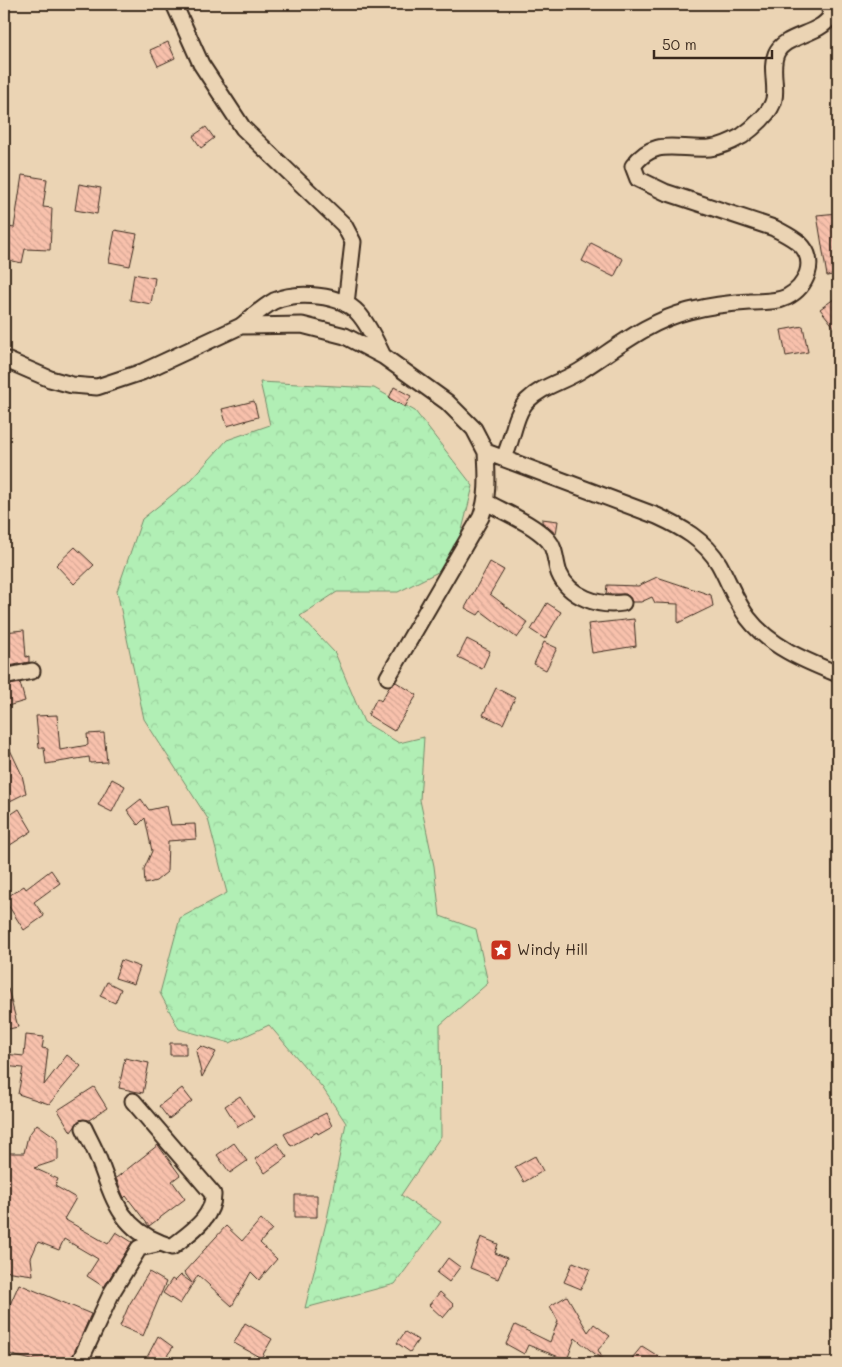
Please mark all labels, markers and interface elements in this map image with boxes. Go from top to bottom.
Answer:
scale bar [654,28,772,60]
text: 50 m [662,34,697,54]
place icon: Windy Hill [489,938,513,962]
place label: Windy Hill [517,939,588,959]

